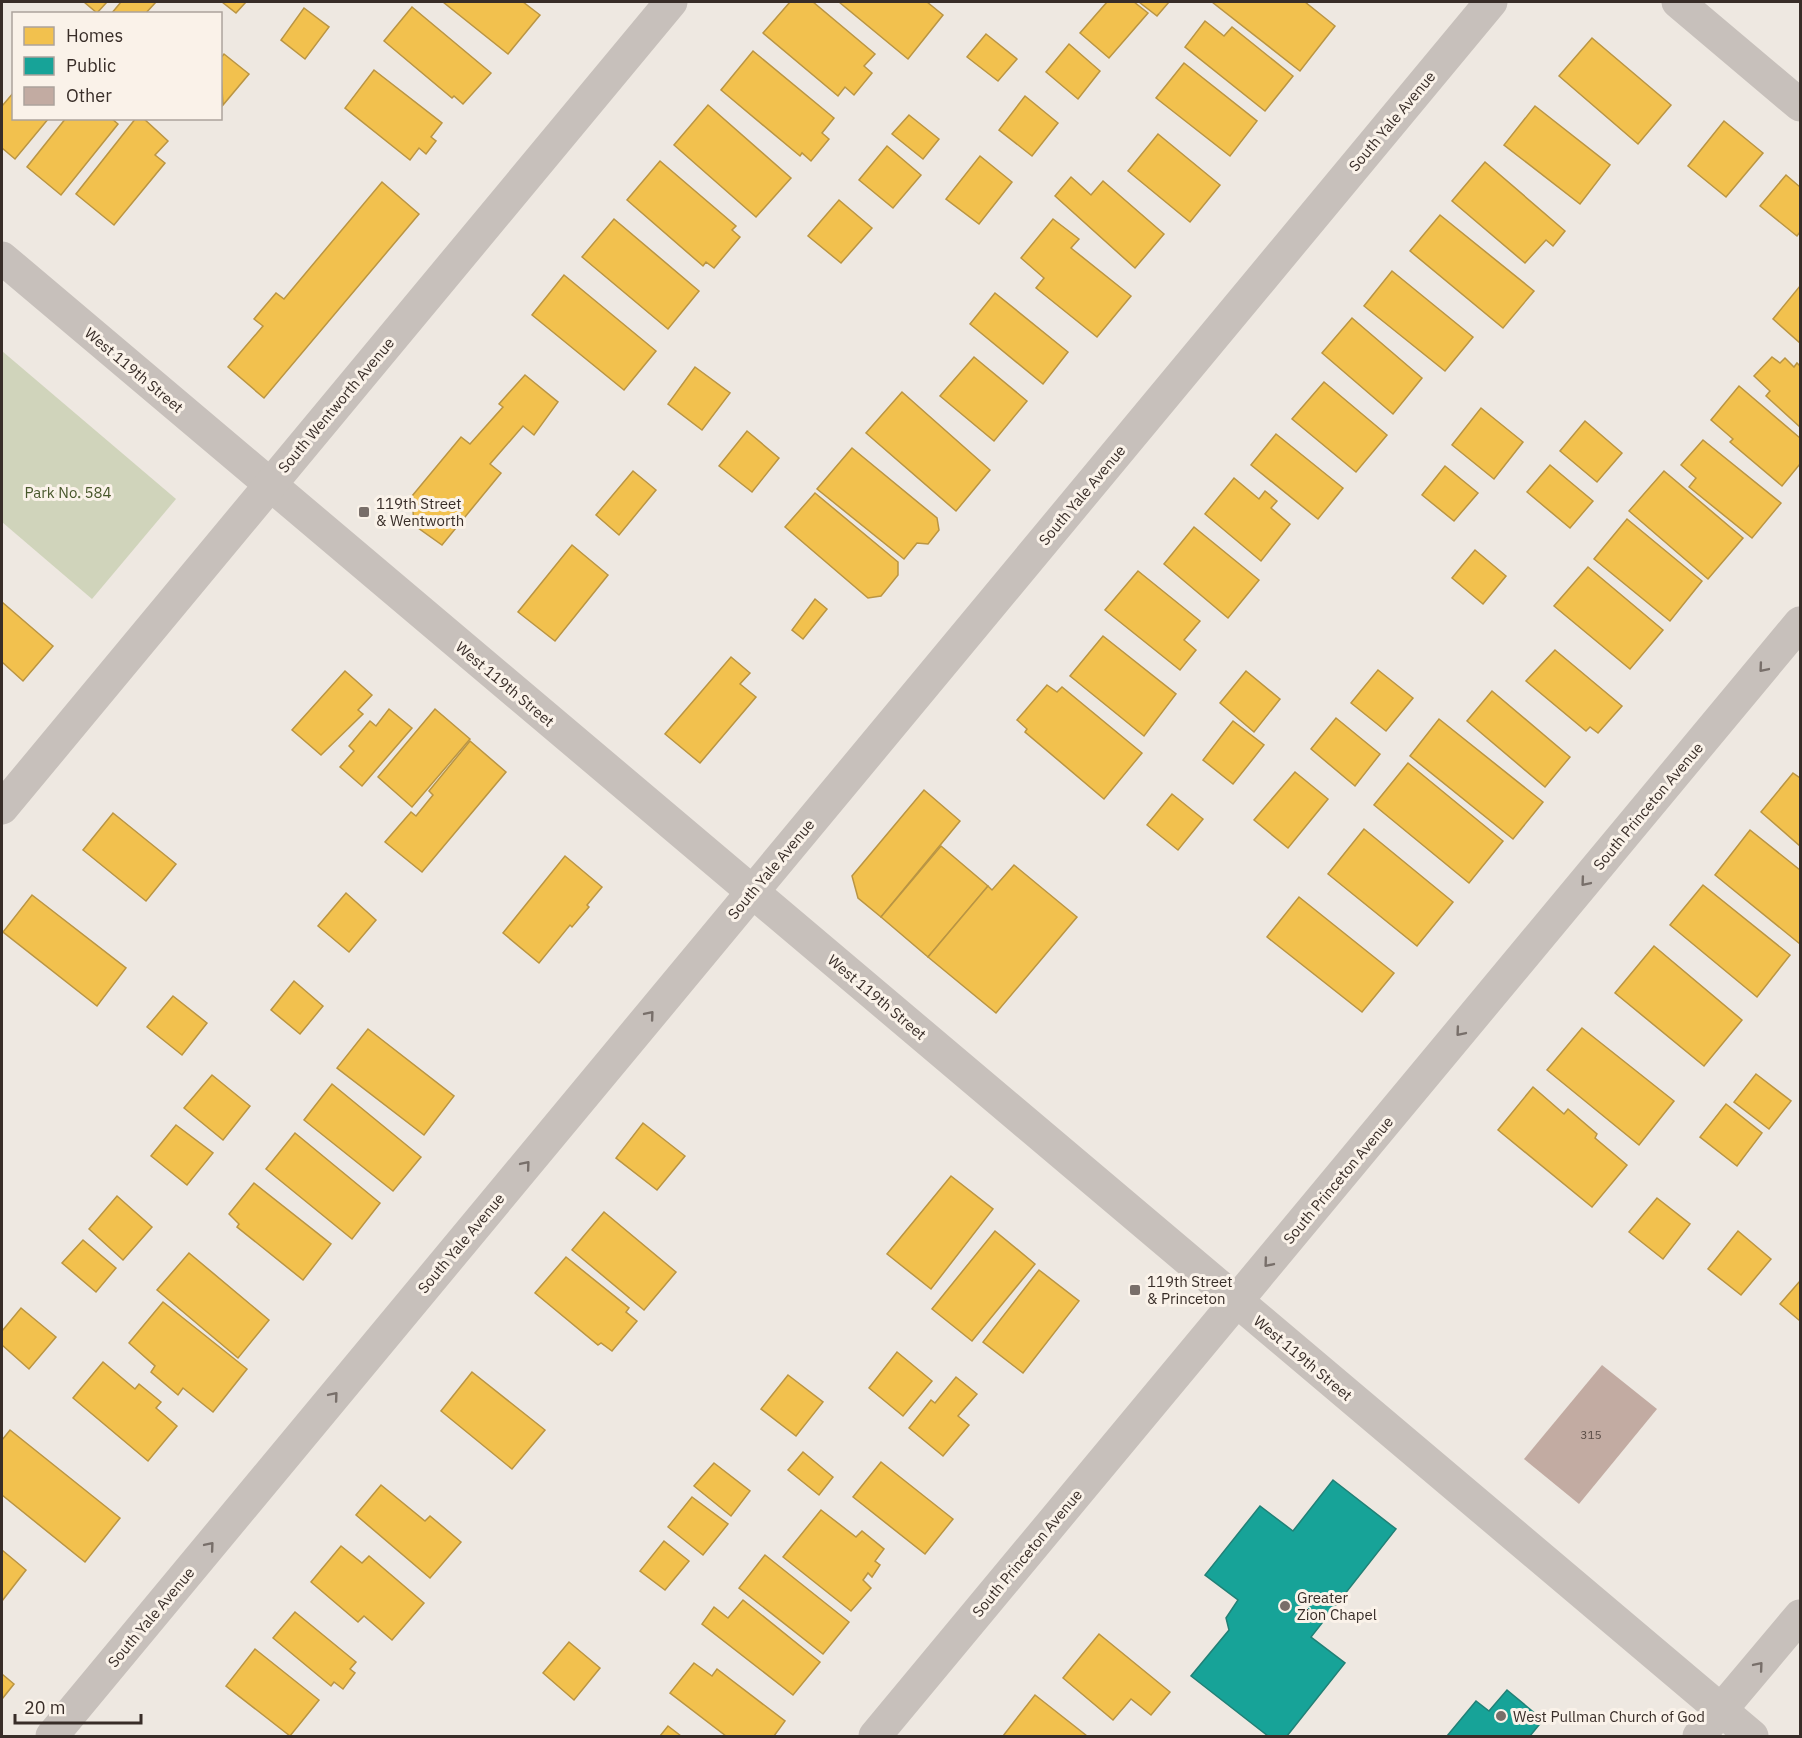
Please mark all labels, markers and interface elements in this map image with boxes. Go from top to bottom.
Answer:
legend [12,12,222,120]
text: Homes [66,24,123,47]
text: Public [66,54,116,77]
street label: South Yale Avenue [1345,67,1439,175]
text: Other [66,84,112,107]
street label: West 119th Street [81,323,187,417]
street label: South Wentworth Avenue [274,333,398,477]
street label: South Yale Avenue [1035,441,1129,549]
park label: Park No. 584 [24,483,112,502]
place label: 119th Street & Wentworth [376,494,464,530]
marker: 119th Street & Wentworth [357,505,371,519]
street label: West 119th Street [452,637,558,731]
one-way arrow [1759,661,1770,672]
street label: South Princeton Avenue [1589,738,1707,874]
street label: South Yale Avenue [724,815,818,923]
one-way arrow [1581,875,1592,886]
street label: West 119th Street [824,950,930,1044]
one-way arrow [643,1011,654,1022]
one-way arrow [1457,1025,1468,1036]
street label: South Princeton Avenue [1279,1112,1397,1248]
one-way arrow [519,1161,530,1172]
street label: South Yale Avenue [414,1189,508,1297]
one-way arrow [1265,1256,1276,1267]
place label: 119th Street & Princeton [1147,1272,1232,1308]
marker: 119th Street & Princeton [1128,1283,1142,1297]
street label: West 119th Street [1250,1311,1356,1405]
one-way arrow [327,1392,338,1403]
house number: 315 [1580,1427,1602,1442]
street label: South Princeton Avenue [968,1485,1086,1621]
one-way arrow [202,1542,213,1553]
street label: South Yale Avenue [104,1563,198,1671]
place label: Greater Zion Chapel [1297,1588,1377,1624]
marker: Greater Zion Chapel [1278,1599,1292,1613]
one-way arrow [1751,1662,1762,1673]
scale bar [15,1687,141,1725]
text: 20 m [24,1696,66,1719]
place label: West Pullman Church of God [1513,1707,1705,1726]
marker: West Pullman Church of God [1494,1709,1508,1723]

